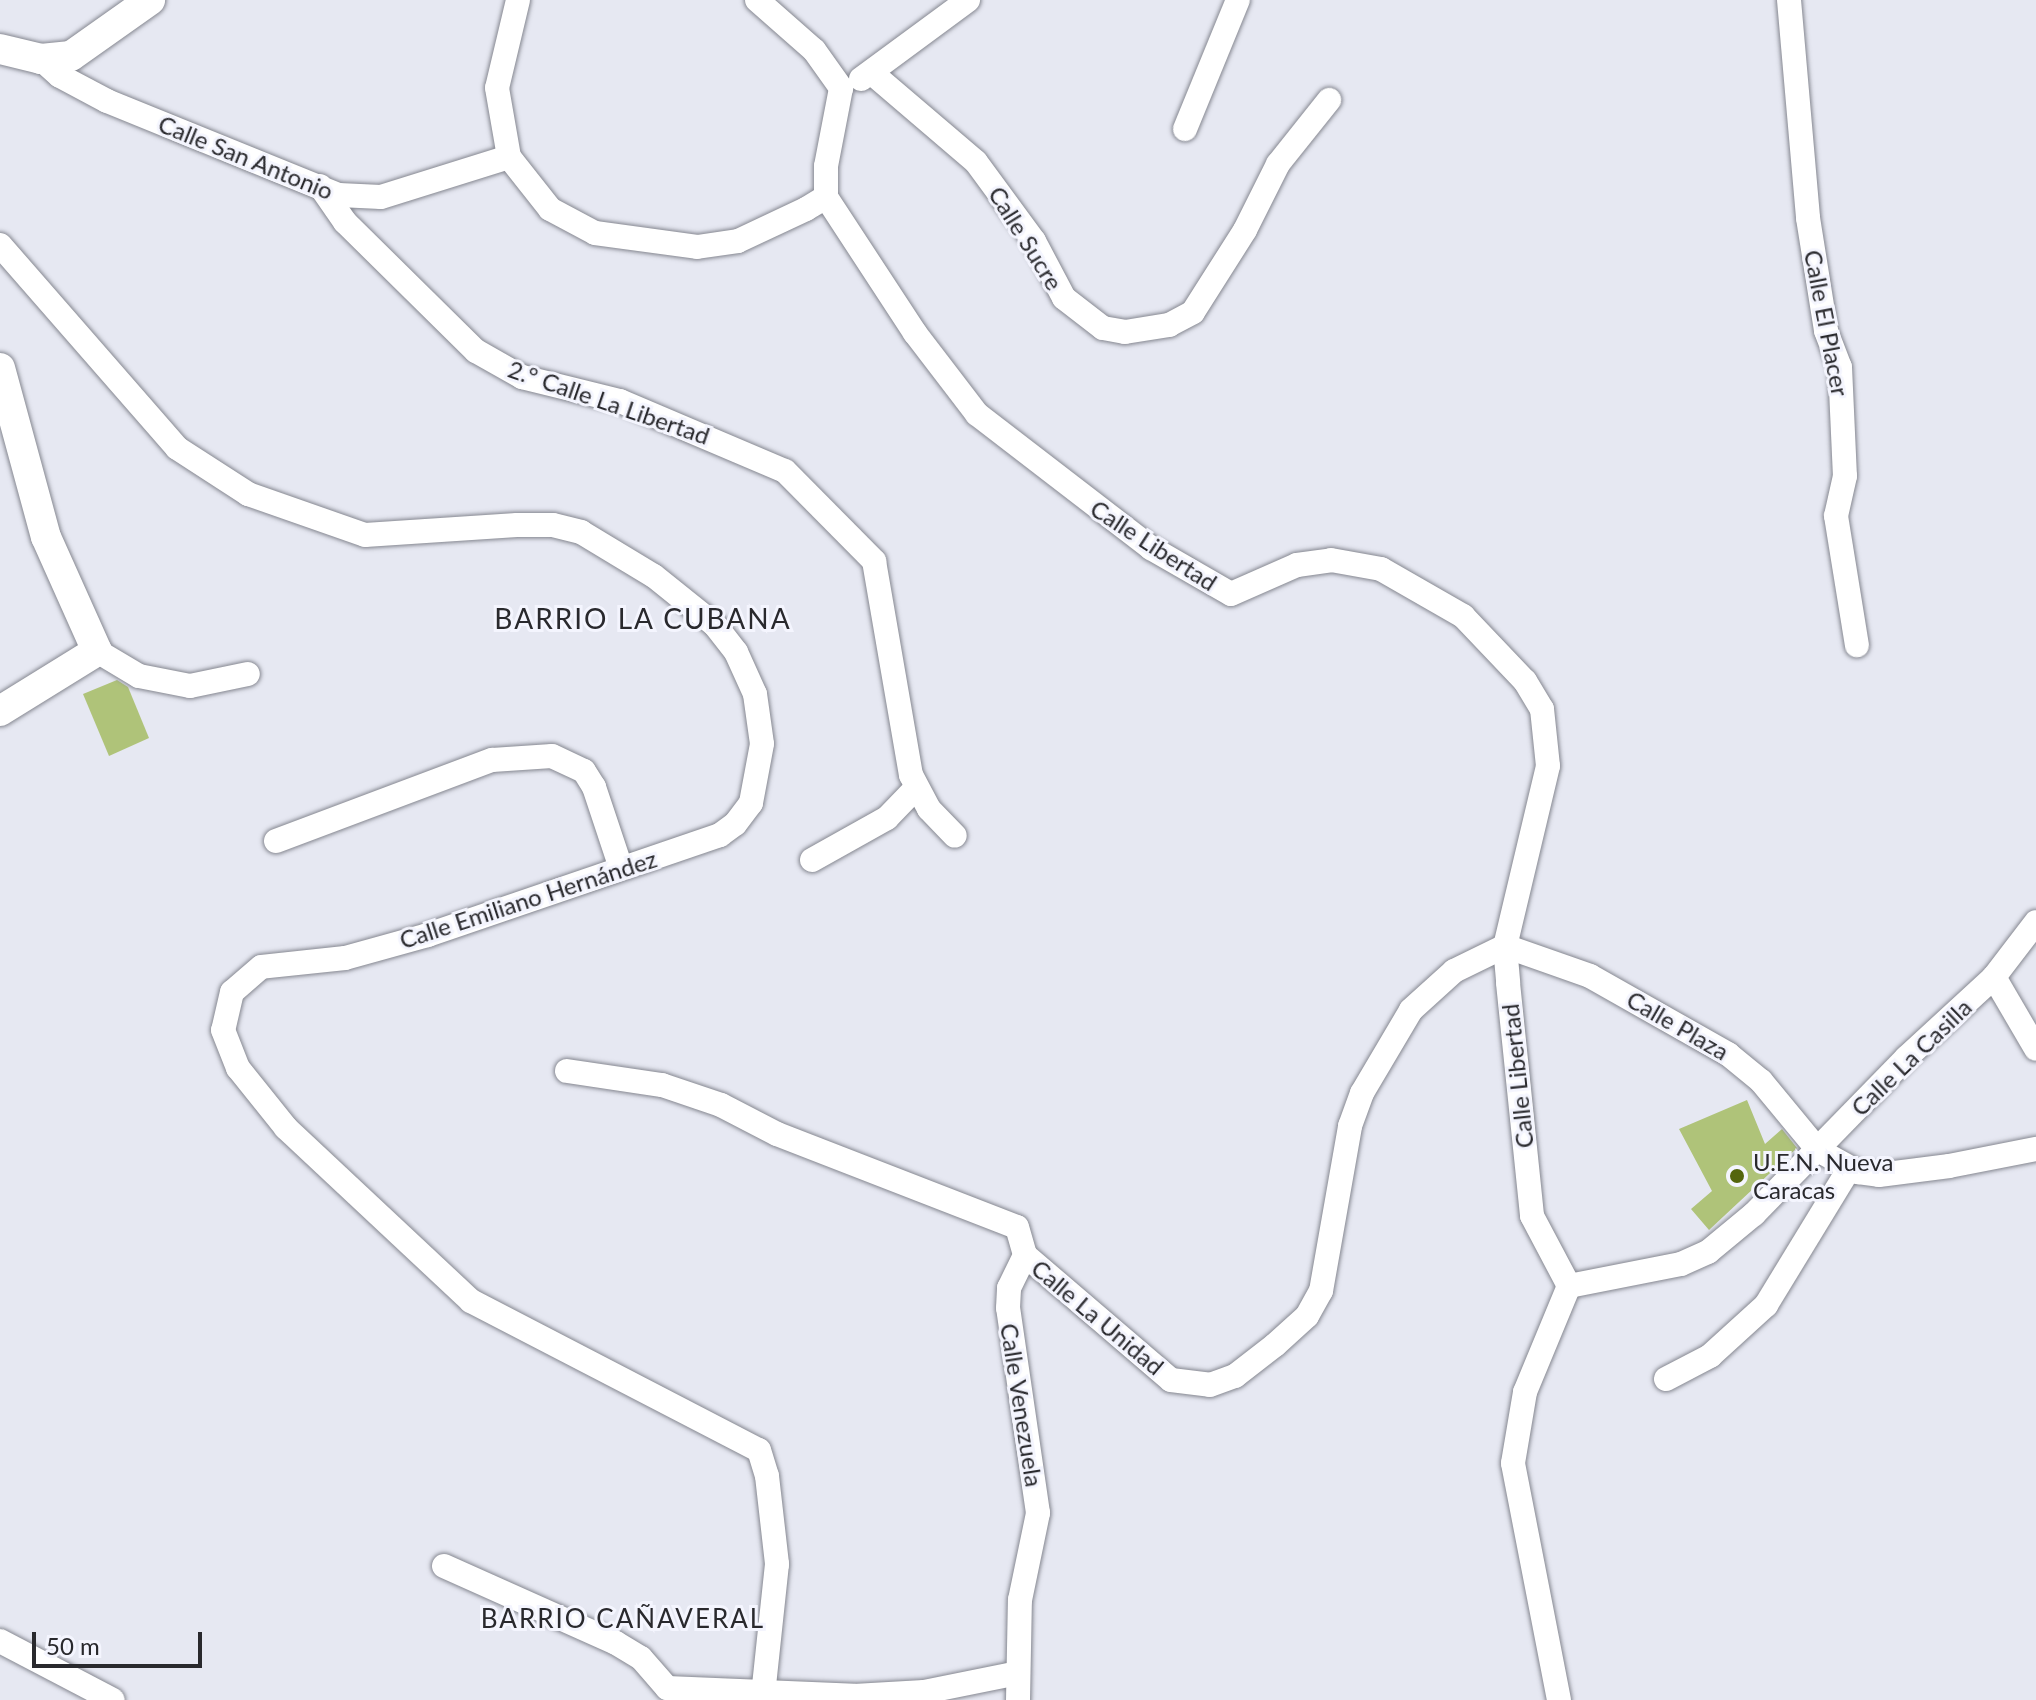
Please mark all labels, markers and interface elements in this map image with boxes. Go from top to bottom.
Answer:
street label: Calle San Antonio [154,109,338,205]
street label: Calle Sucre [983,181,1069,295]
street label: Calle El Placer [1799,247,1855,399]
street label: 2.° Calle La Libertad [505,354,713,450]
street label: Calle Libertad [1085,493,1223,597]
district label: BARRIO LA CUBANA [494,601,792,635]
street label: Calle Emiliano Hernández [396,844,660,954]
street label: Calle Plaza [1622,984,1734,1066]
street label: Calle La Casilla [1845,993,1977,1121]
street label: Calle Libertad [1495,1002,1539,1150]
place label: U.E.N. Nueva Caracas [1753,1148,1893,1204]
marker: U.E.N. Nueva Caracas [1728,1167,1746,1185]
street label: Calle La Unidad [1026,1253,1170,1381]
street label: Calle Venezuela [995,1321,1049,1489]
district label: BARRIO CAÑAVERAL [481,1603,765,1635]
scale bar [36,1616,206,1666]
text: 50 m [46,1631,100,1660]

